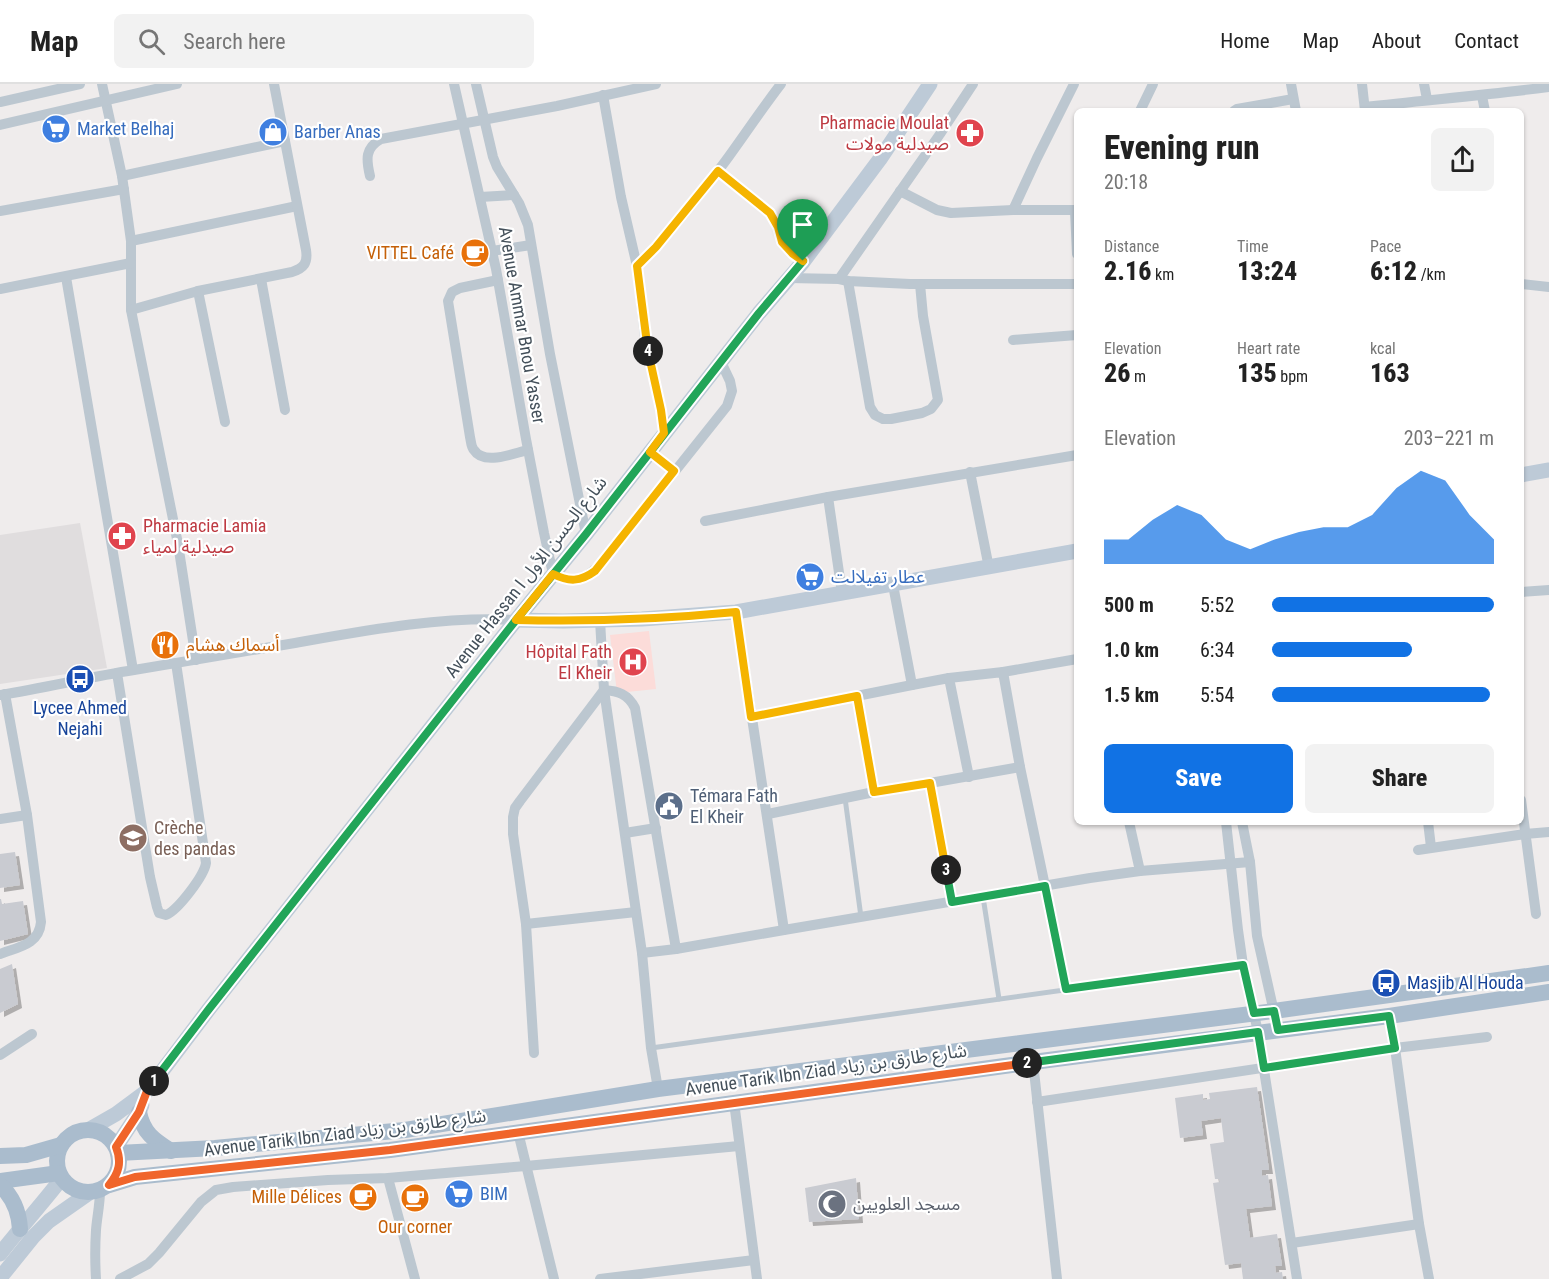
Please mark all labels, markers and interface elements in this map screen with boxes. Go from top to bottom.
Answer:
search box [114,14,534,68]
text: Map [30,25,78,58]
icon: search [135,25,168,58]
text: Search here [183,29,286,54]
text: Home [1220,29,1270,53]
text: Map [1303,29,1339,53]
text: About [1372,29,1421,53]
text: Contact [1454,29,1519,53]
place label: Pharmacie Moulat صيدلية مولات [820,112,949,155]
supermarket icon: Market Belhaj [40,113,72,145]
shop icon: Barber Anas [257,116,289,148]
pharmacy icon: Pharmacie Moulat صيدلية مولات [954,117,986,149]
place label: Market Belhaj [77,118,174,139]
place label: Barber Anas [294,121,381,142]
text: Evening run [1104,128,1260,167]
button: share [1431,128,1494,191]
text: 20:18 [1104,170,1148,194]
pin [777,199,828,261]
icon: arrive [786,208,819,241]
street label: Avenue Ammar Bnou Yasser [495,225,550,426]
cafe icon: VITTEL Café [459,237,491,269]
text: Distance [1104,237,1159,256]
text: Time [1237,237,1269,256]
text: Pace [1370,237,1401,256]
place label: VITTEL Café [366,242,454,263]
text: 2.16 [1104,256,1151,286]
text: 13:24 [1237,256,1297,286]
text: 6:12 [1370,256,1417,286]
text: km [1151,265,1174,284]
text: /km [1417,265,1446,284]
pin: 4 [633,336,663,366]
text: Elevation [1104,339,1162,358]
text: Heart rate [1237,339,1300,358]
text: kcal [1370,339,1396,358]
text: 4 [644,341,652,360]
text: 26 [1104,358,1130,388]
text: 135 [1237,358,1277,388]
text: 163 [1370,358,1410,388]
text: m [1130,367,1146,386]
text: bpm [1277,367,1308,386]
text: Elevation [1104,426,1176,450]
text: 203–221 m [1404,426,1494,450]
street label: Avenue Hassan I شارع الحسن الأول [440,472,614,684]
place label: Pharmacie Lamia صيدلية لمياء [143,515,266,557]
pharmacy icon: Pharmacie Lamia صيدلية لمياء [106,520,138,552]
supermarket icon: عطار تفيلالت [794,561,826,593]
place label: عطار تفيلالت [831,566,925,588]
text: 500 m [1104,593,1154,617]
text: 5:52 [1200,593,1234,617]
restaurant icon: أسماك هشام [149,629,181,661]
place label: أسماك هشام [186,634,280,659]
text: 1.0 km [1104,638,1159,662]
text: 6:34 [1200,638,1234,662]
place label: Hôpital Fath El Kheir [526,641,613,683]
hospital icon: Hôpital Fath El Kheir [617,646,649,678]
bus stop icon: Lycee Ahmed Nejahi [64,663,96,695]
text: 1.5 km [1104,683,1159,707]
text: 5:54 [1200,683,1234,707]
place label: Lycee Ahmed Nejahi [33,697,127,739]
button: Save [1104,744,1293,813]
button: Share [1305,744,1494,813]
place label: Témara Fath El Kheir [690,785,778,827]
public building icon: Témara Fath El Kheir [653,790,685,822]
place label: Crèche des pandas [154,817,236,859]
school or university icon: Crèche des pandas [117,822,149,854]
pin: 3 [931,855,961,885]
text: 3 [942,860,950,879]
bus stop icon: Masjib Al Houda [1370,967,1402,999]
place label: Masjib Al Houda [1407,972,1524,993]
street label: Avenue Tarik Ibn Ziad شارع طارق بن زياد [684,1039,969,1104]
pin: 2 [1012,1048,1042,1078]
text: 2 [1023,1053,1031,1072]
pin: 1 [139,1066,169,1096]
text: 1 [150,1071,158,1090]
street label: Avenue Tarik Ibn Ziad شارع طارق بن زياد [203,1105,488,1164]
supermarket icon: BIM [443,1178,475,1210]
cafe icon: Mille Délices [347,1181,379,1213]
cafe icon: Our corner [399,1182,431,1214]
place label: BIM [480,1183,508,1204]
place label: Mille Délices [252,1186,342,1207]
mosque icon: مسجد العلويين [816,1188,848,1220]
place label: مسجد العلويين [853,1193,960,1215]
place label: Our corner [378,1216,453,1237]

